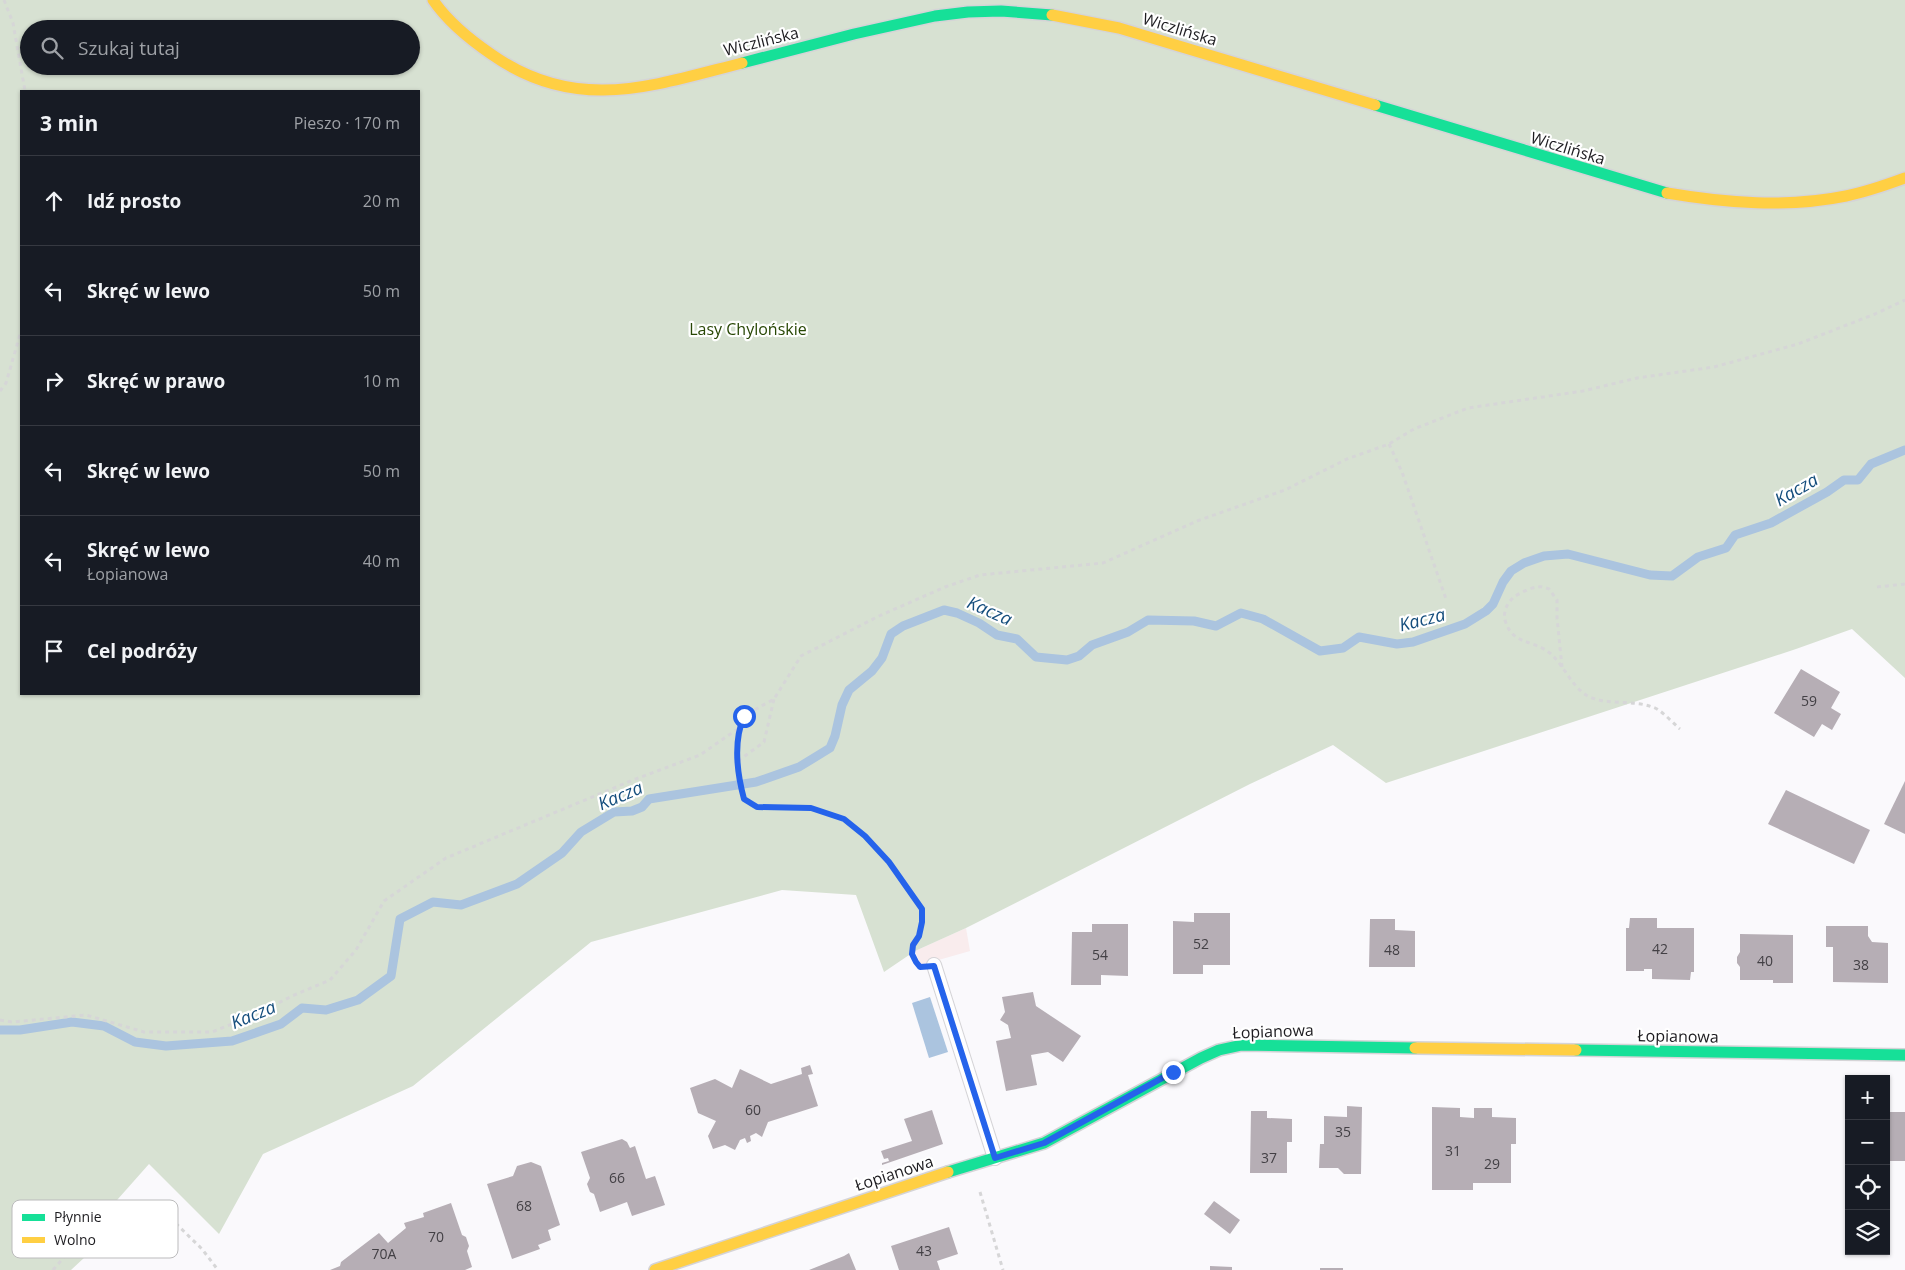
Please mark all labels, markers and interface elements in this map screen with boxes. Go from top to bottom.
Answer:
street label: Wiczlińska [1140,7,1220,51]
search box [20,20,420,75]
street label: Wiczlińska [721,21,801,61]
icon: search [38,34,66,62]
text: Szukaj tutaj [78,35,180,61]
text: 3 min [40,109,98,137]
text: Pieszo · 170 m [294,112,400,134]
street label: Wiczlińska [1528,126,1608,170]
icon: ahead [40,187,68,215]
text: Idź prosto [87,188,181,214]
text: 20 m [363,190,400,212]
icon: left [40,277,68,305]
text: Skręć w lewo [87,278,210,304]
text: 50 m [363,280,400,302]
park label: Lasy Chylońskie [689,318,807,340]
icon: right [40,367,68,395]
text: Skręć w prawo [87,368,225,394]
text: 10 m [363,370,400,392]
icon: left [40,457,68,485]
text: Skręć w lewo [87,458,210,484]
text: 50 m [363,460,400,482]
water label: Kacza [1770,467,1822,511]
text: Skręć w lewo [87,537,210,563]
icon: left [40,547,68,575]
text: 40 m [363,550,400,572]
text: Łopianowa [87,563,168,585]
water label: Kacza [964,590,1016,630]
water label: Kacza [1396,602,1448,636]
icon: arrive [40,637,68,665]
text: Cel podróży [87,638,197,664]
house number: 59 [1801,691,1817,710]
route start [733,705,756,728]
water label: Kacza [594,775,646,815]
house number: 52 [1193,934,1209,953]
house number: 42 [1652,939,1668,958]
house number: 48 [1384,940,1400,959]
house number: 54 [1092,945,1108,964]
house number: 40 [1757,951,1773,970]
house number: 38 [1853,955,1869,974]
water label: Kacza [227,994,279,1034]
street label: Łopianowa [1232,1019,1314,1043]
street label: Łopianowa [1637,1024,1719,1048]
route end [1162,1061,1185,1084]
map controls [1845,1075,1890,1255]
button: + [1845,1075,1890,1120]
house number: 60 [745,1100,761,1119]
button: − [1845,1120,1890,1165]
house number: 35 [1335,1122,1351,1141]
house number: 31 [1445,1141,1461,1160]
house number: 37 [1261,1148,1277,1167]
street label: Łopianowa [852,1150,936,1196]
house number: 29 [1484,1154,1500,1173]
button: locate [1845,1165,1890,1210]
house number: 66 [609,1168,625,1187]
house number: 68 [516,1196,532,1215]
legend [12,1200,178,1258]
text: Płynnie [54,1207,102,1226]
button: layers [1845,1210,1890,1255]
house number: 70 [428,1227,444,1246]
text: Wolno [54,1230,96,1249]
house number: 43 [916,1241,932,1260]
house number: 70A [372,1244,397,1263]

